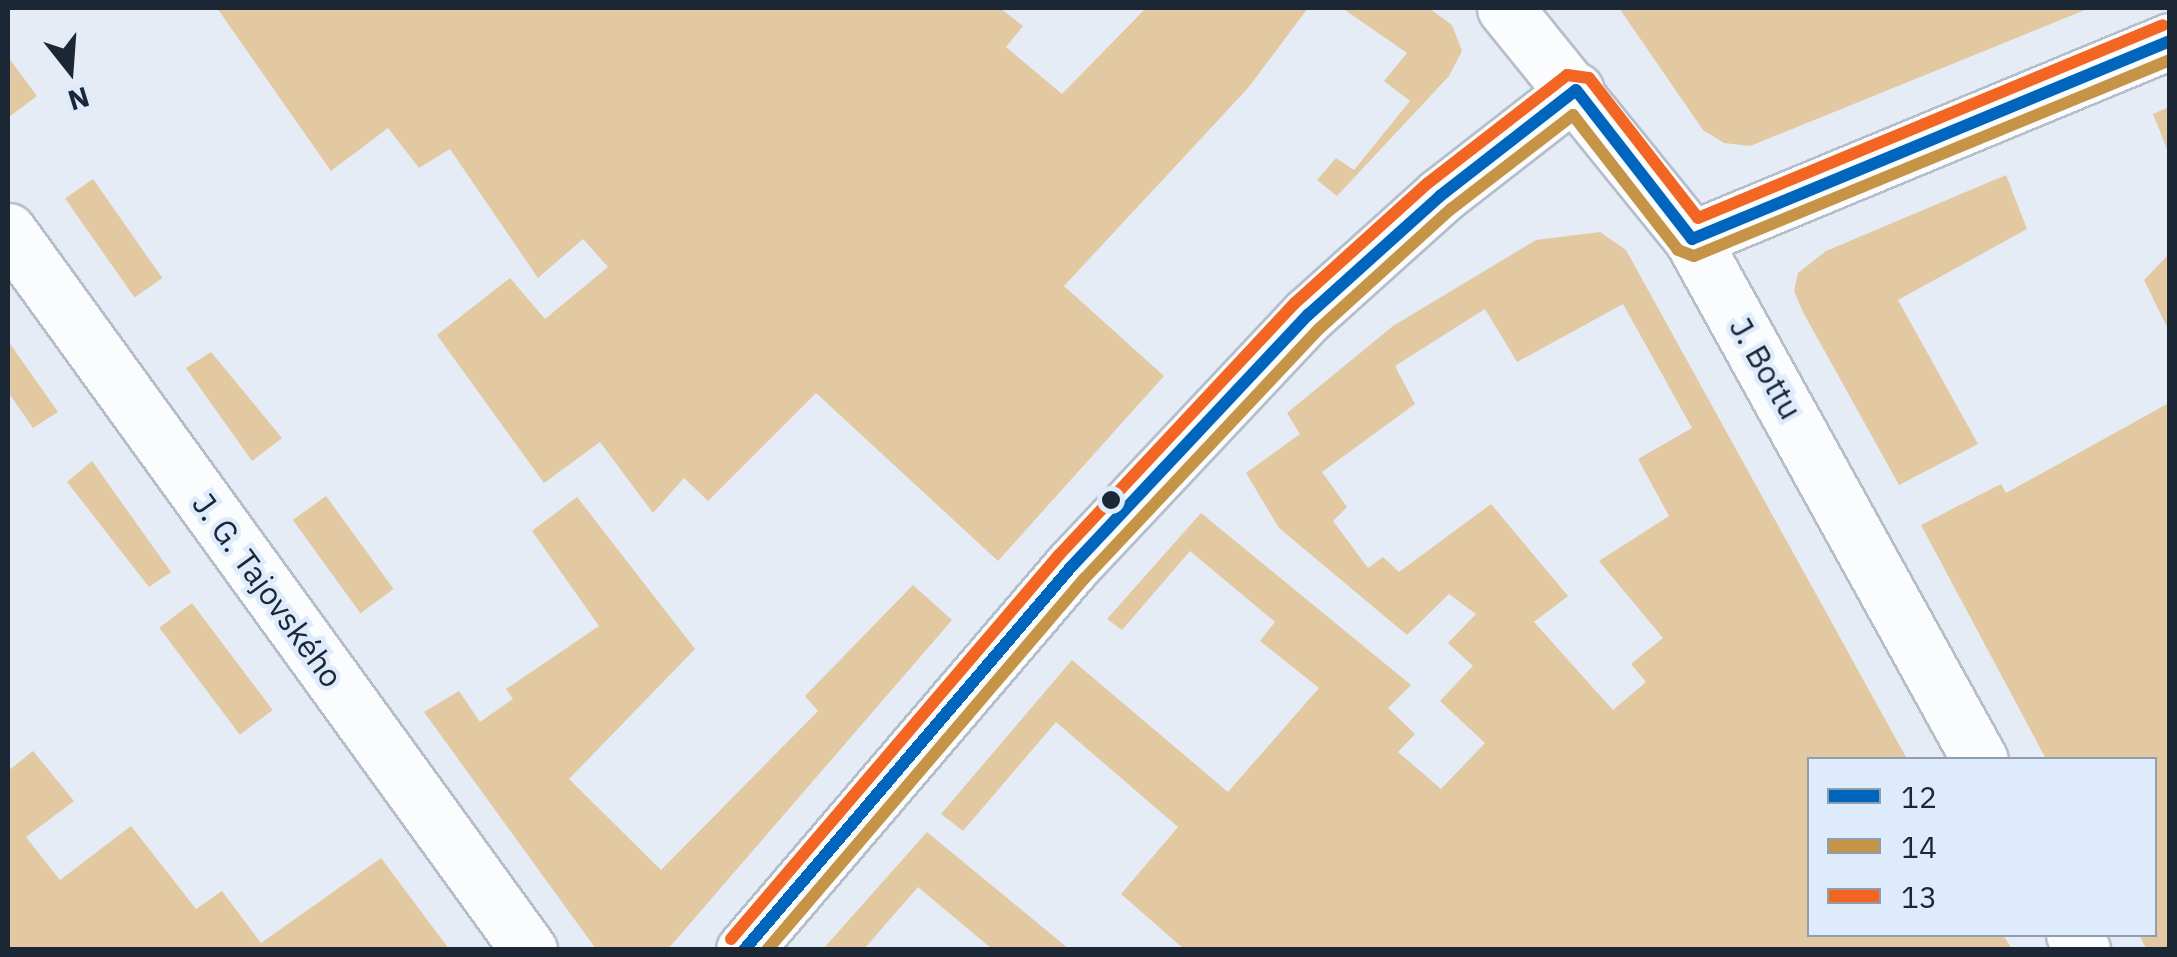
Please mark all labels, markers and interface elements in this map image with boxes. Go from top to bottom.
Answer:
north arrow [20,20,120,120]
text: N [64,79,94,120]
street label: J. Bottu [1722,310,1810,426]
street label: J. G. Tajovského [185,485,351,695]
unlabelled marker [1101,490,1121,510]
legend [1807,757,2157,937]
text: 12 [1901,777,1937,816]
text: 14 [1901,827,1937,866]
text: 13 [1901,877,1937,916]

